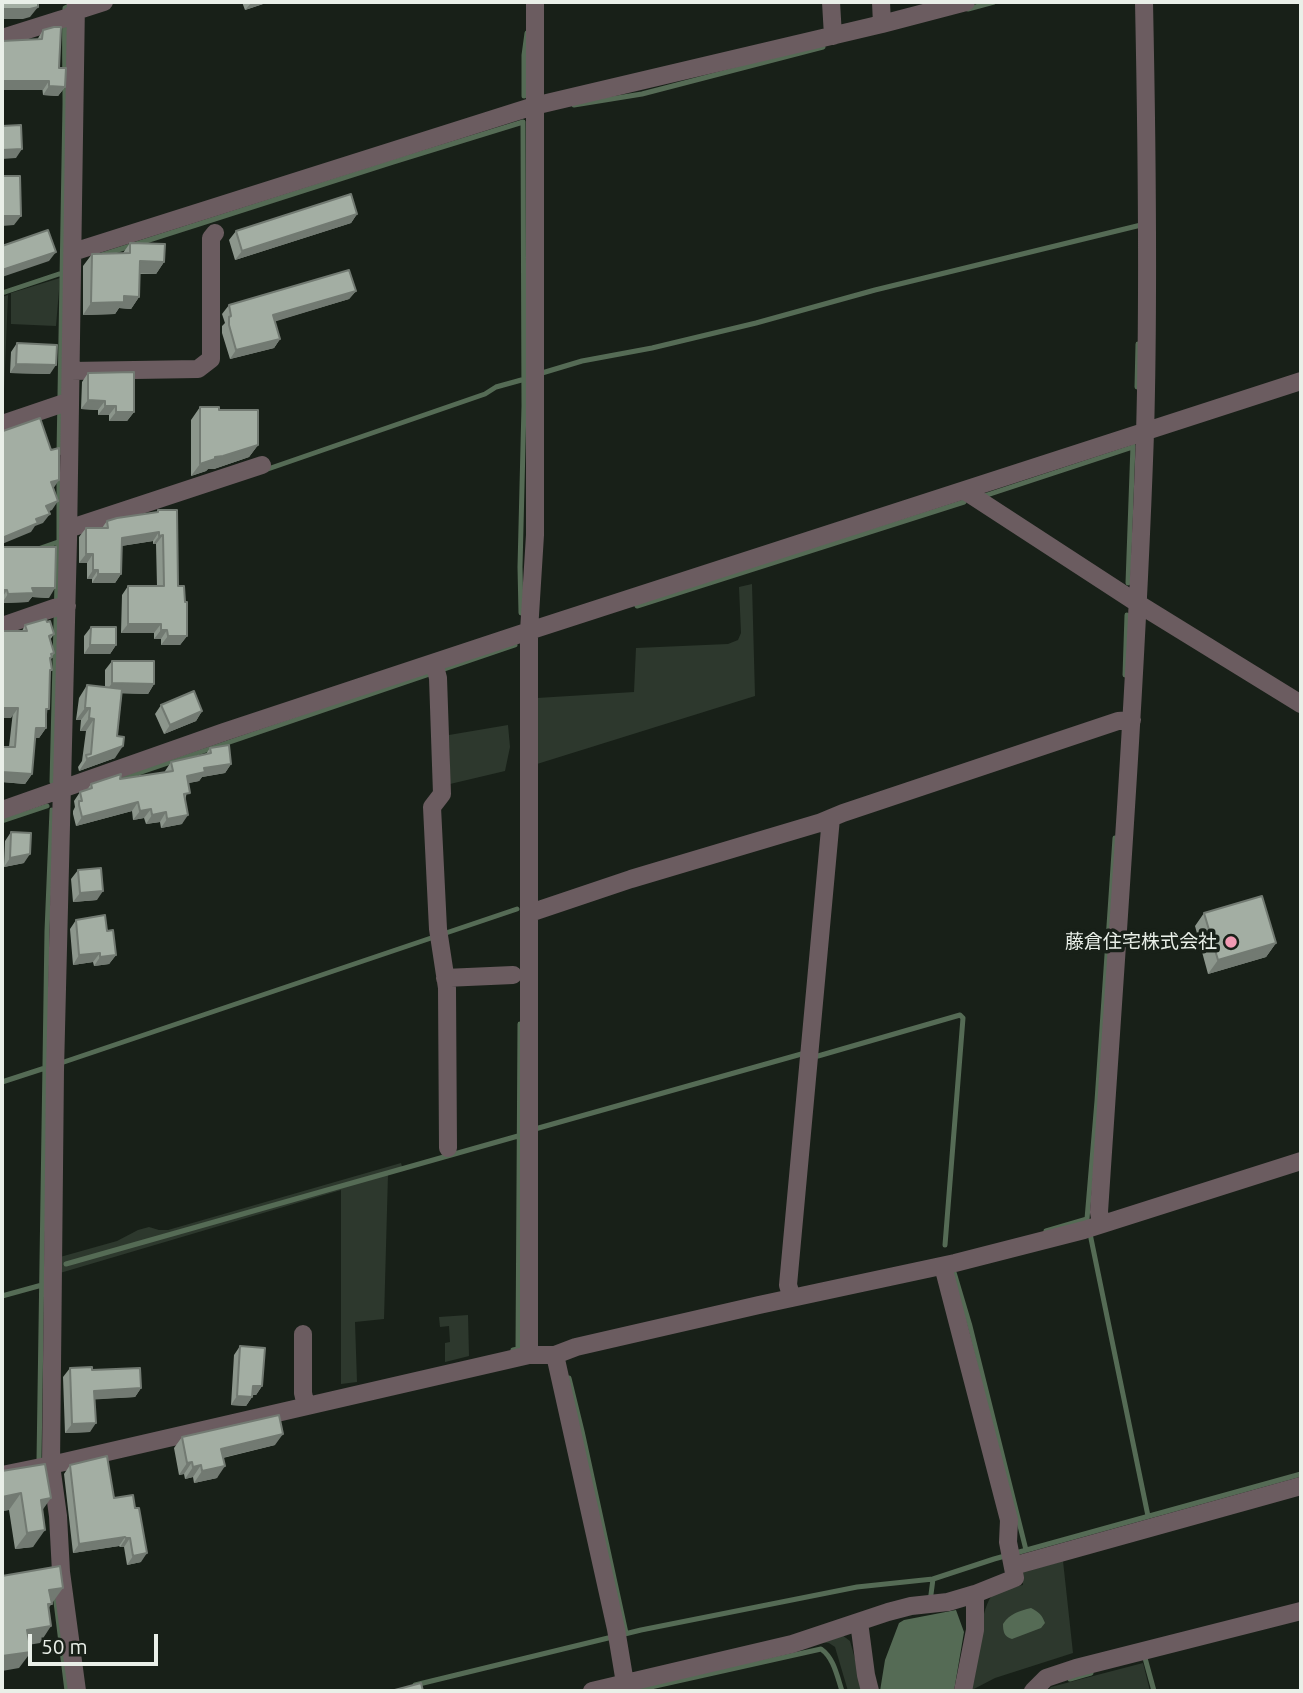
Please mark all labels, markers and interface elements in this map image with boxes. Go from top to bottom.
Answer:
place label: 藤倉住宅株式会社 [1065,931,1217,953]
marker: 藤倉住宅株式会社 [1223,934,1239,950]
scale bar [32,1620,161,1664]
text: 50 m [41,1634,88,1658]

